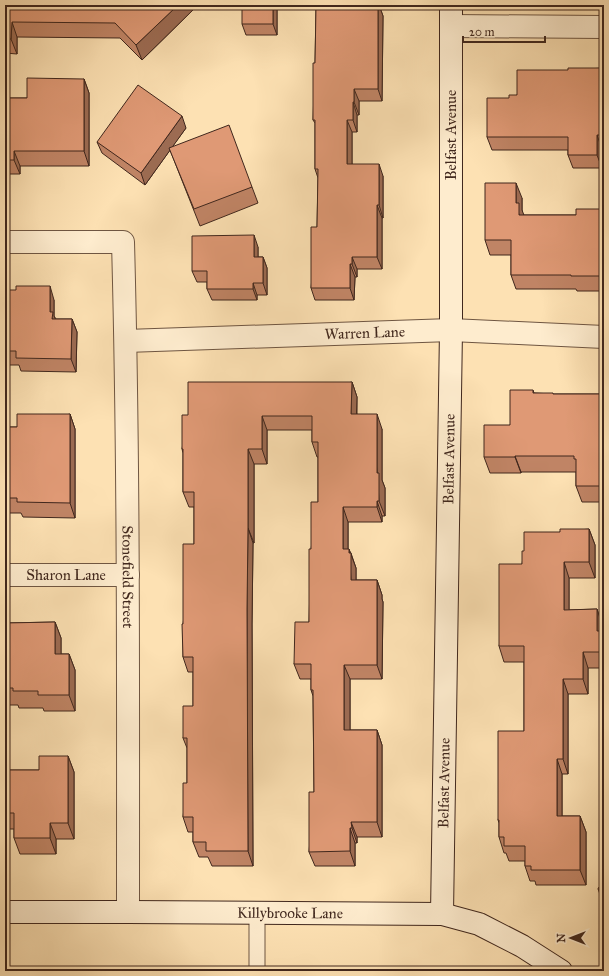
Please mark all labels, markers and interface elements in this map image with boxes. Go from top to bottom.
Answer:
scale bar [463,18,545,44]
text: 20 m [469,25,495,39]
street label: Belfast Avenue [442,90,460,180]
street label: Warren Lane [324,323,405,343]
street label: Belfast Avenue [439,414,459,505]
street label: Stonefield Street [118,525,137,629]
street label: Sharon Lane [26,566,106,584]
street label: Belfast Avenue [434,738,454,829]
street label: Killybrooke Lane [237,904,343,922]
north arrow [551,918,591,958]
text: N [555,933,568,943]

